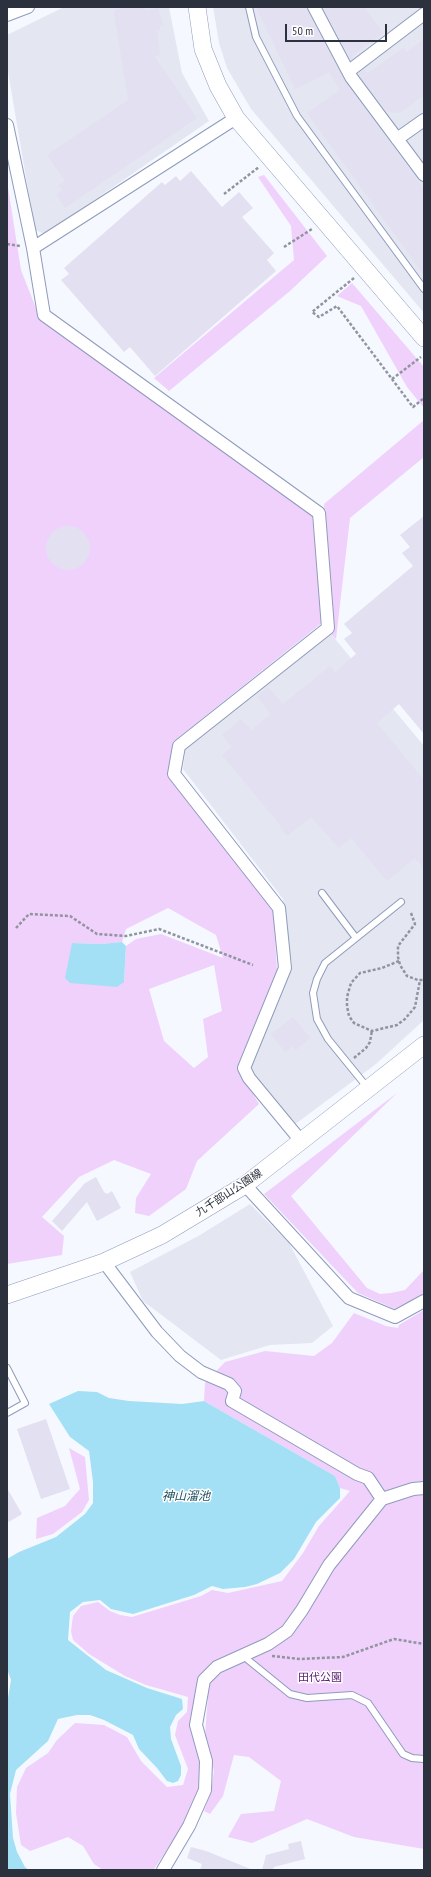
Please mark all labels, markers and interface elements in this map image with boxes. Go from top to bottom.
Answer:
scale bar [287,16,389,42]
text: 50 m [292,23,313,38]
street label: 九千部山公園線 [193,1166,265,1220]
water label: 神山溜池 [162,1490,210,1504]
park label: 田代公園 [298,1671,342,1685]

